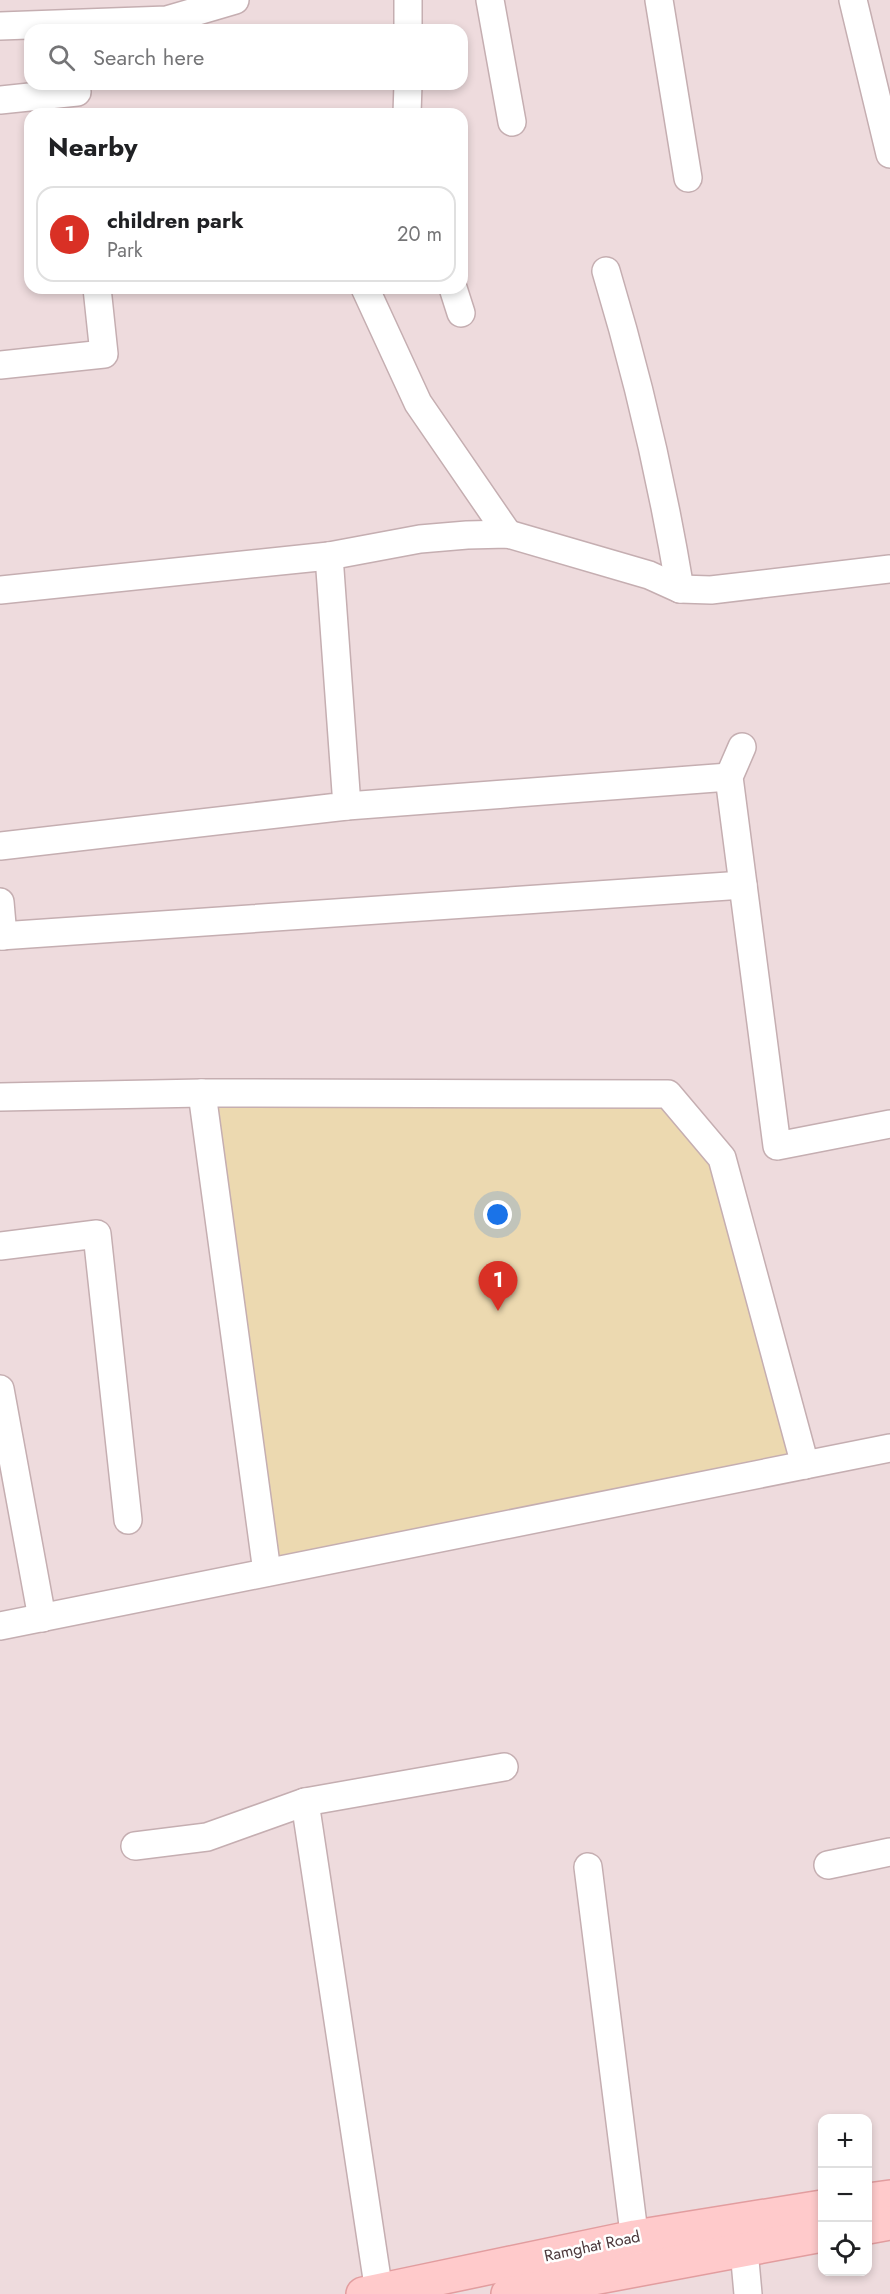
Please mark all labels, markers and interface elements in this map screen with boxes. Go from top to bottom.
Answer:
search box [24,24,468,90]
icon: search [45,41,78,74]
text: Search here [93,41,204,73]
text: Nearby [48,128,137,166]
text: children park [107,204,244,236]
text: 1 [64,220,75,249]
text: 20 m [397,220,442,249]
text: Park [107,236,143,265]
your location [483,1200,512,1229]
pin: 1 [478,1262,518,1311]
map controls [818,2114,872,2276]
button: + [818,2114,872,2168]
button: − [818,2168,872,2222]
button: locate [818,2222,872,2276]
street label: Ramghat Road [542,2225,642,2267]

